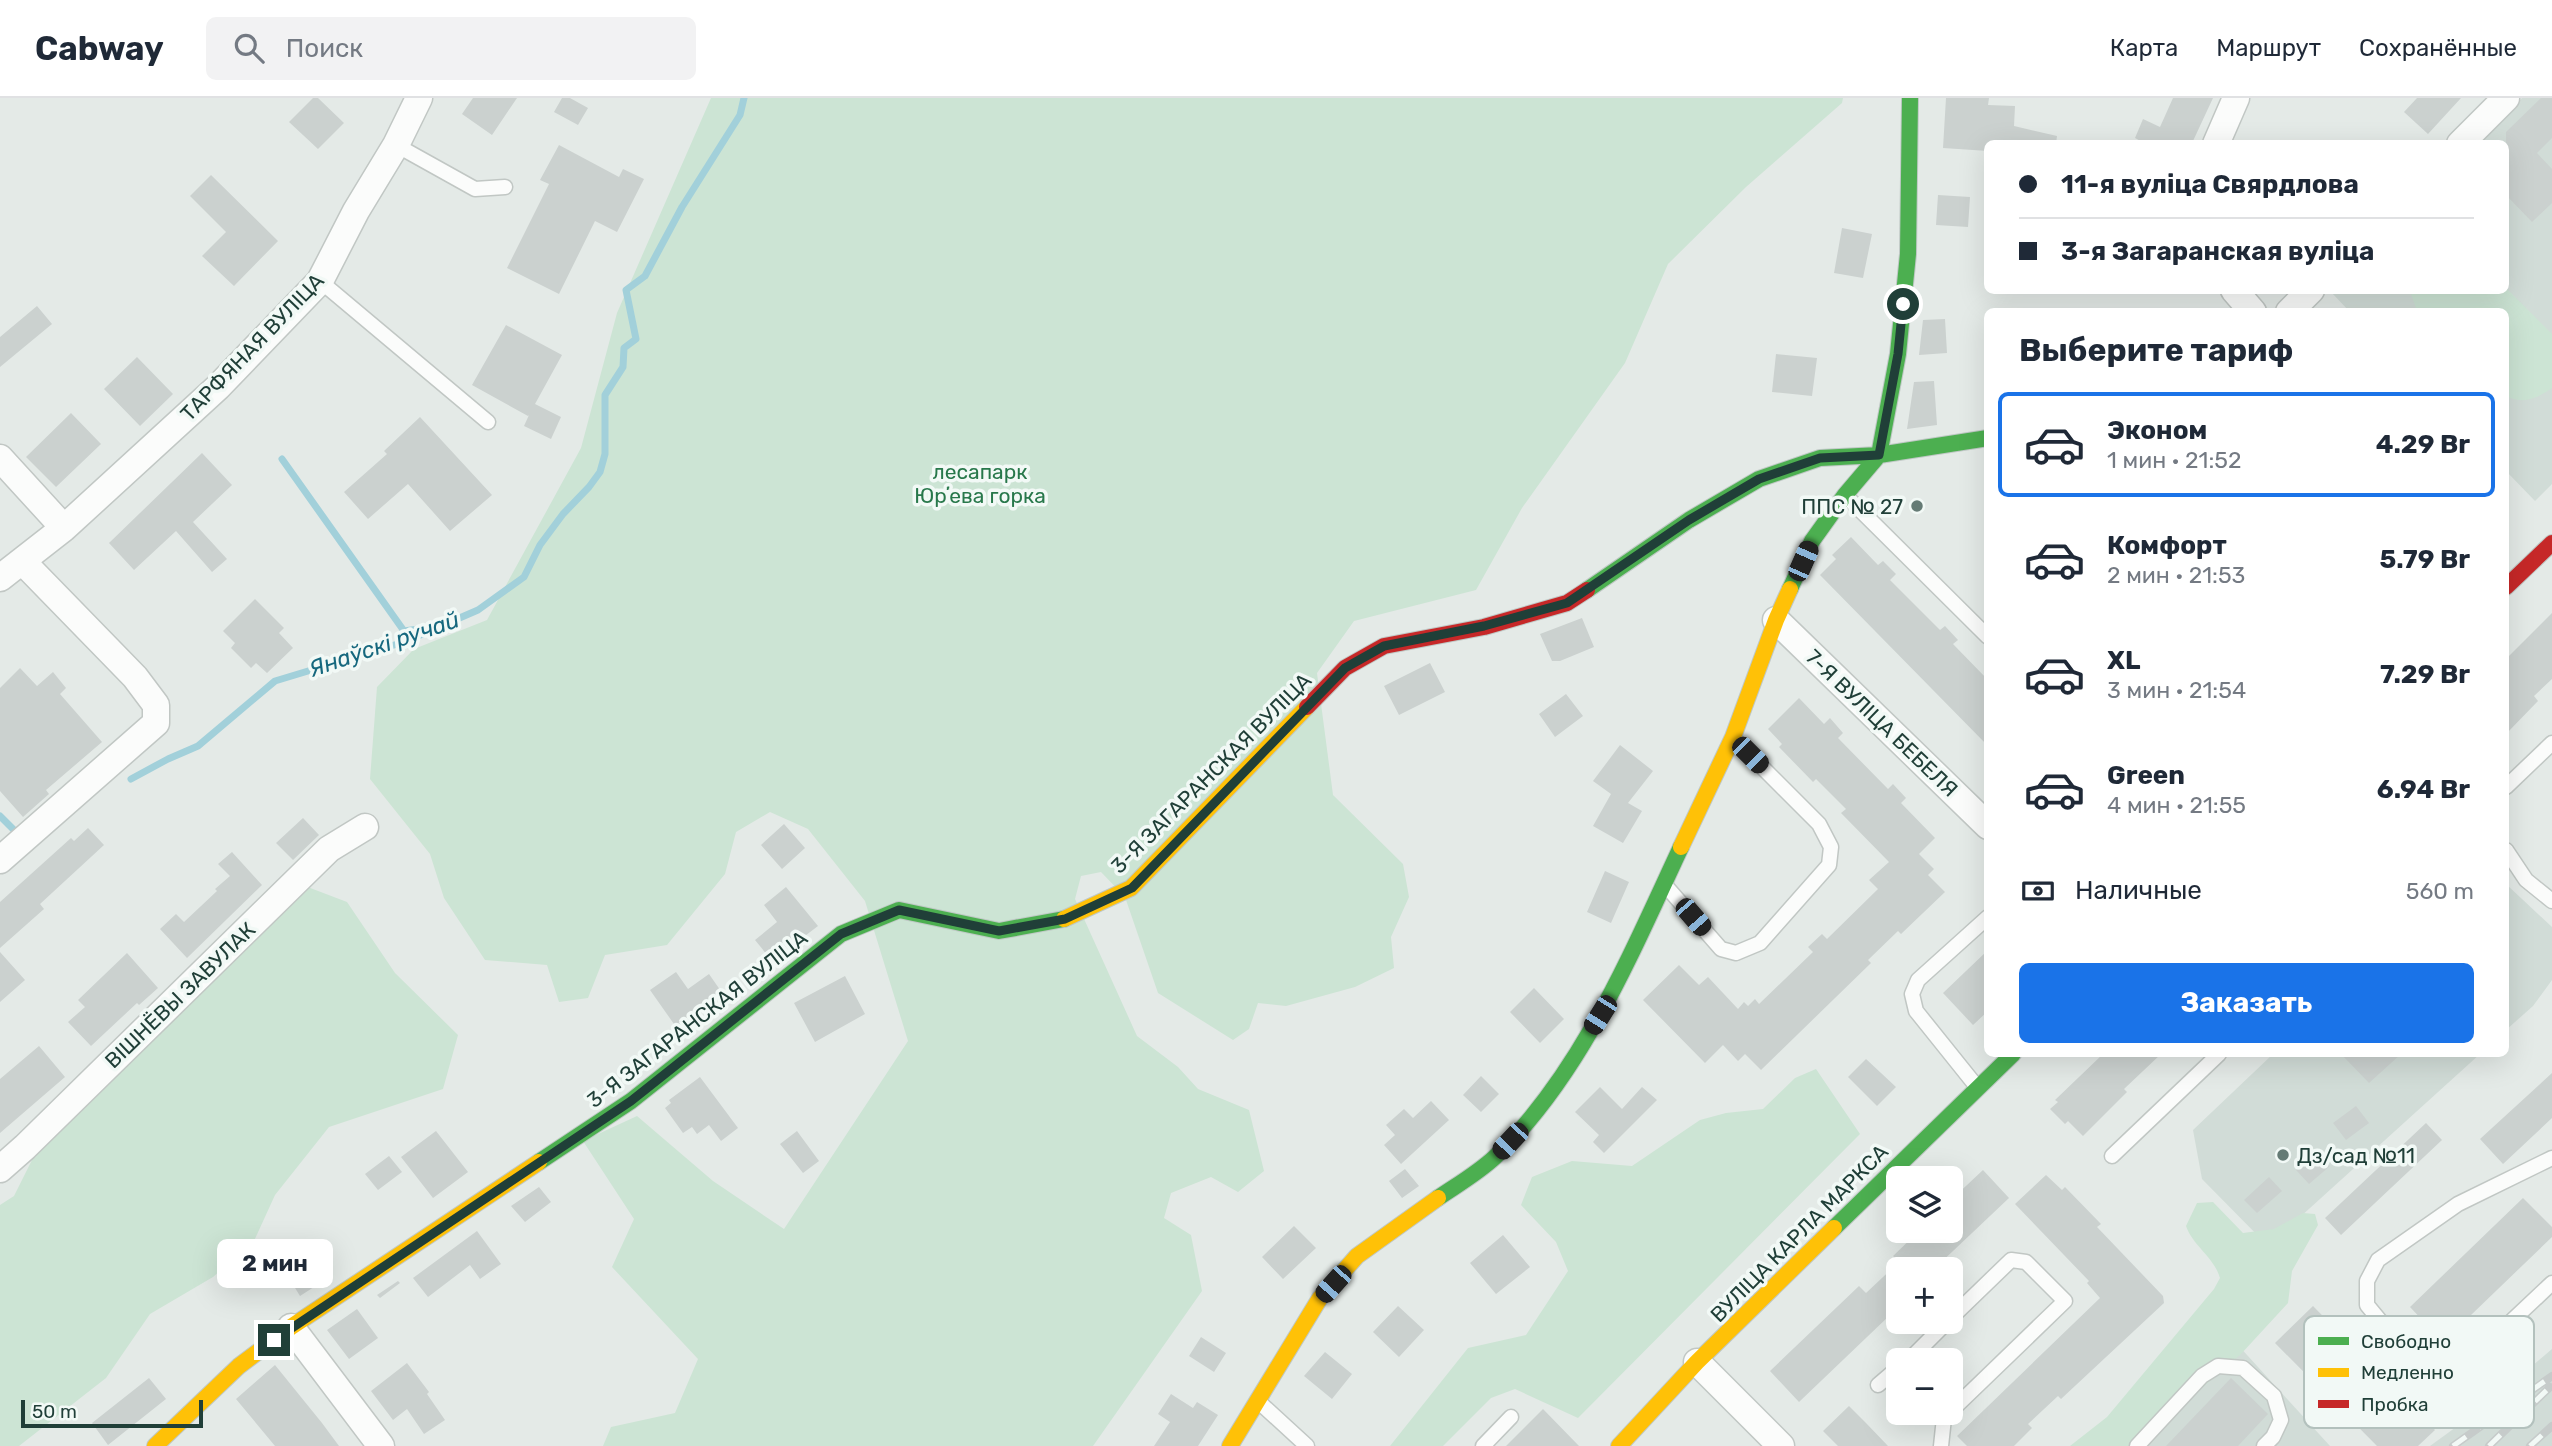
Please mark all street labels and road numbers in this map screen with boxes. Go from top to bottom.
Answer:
street label: ТАРФЯНАЯ ВУЛІЦА [175,268,329,426]
street label: 7-Я ВУЛІЦА БЕБЕЛЯ [1801,644,1963,802]
street label: 3-Я ЗАГАРАНСКАЯ ВУЛІЦА [1106,668,1316,878]
street label: ВІШНЁВЫ ЗАВУЛАК [100,917,260,1073]
street label: 3-Я ЗАГАРАНСКАЯ ВУЛІЦА [582,925,812,1113]
street label: ВУЛІЦА КАРЛА МАРКСА [1705,1139,1893,1327]

